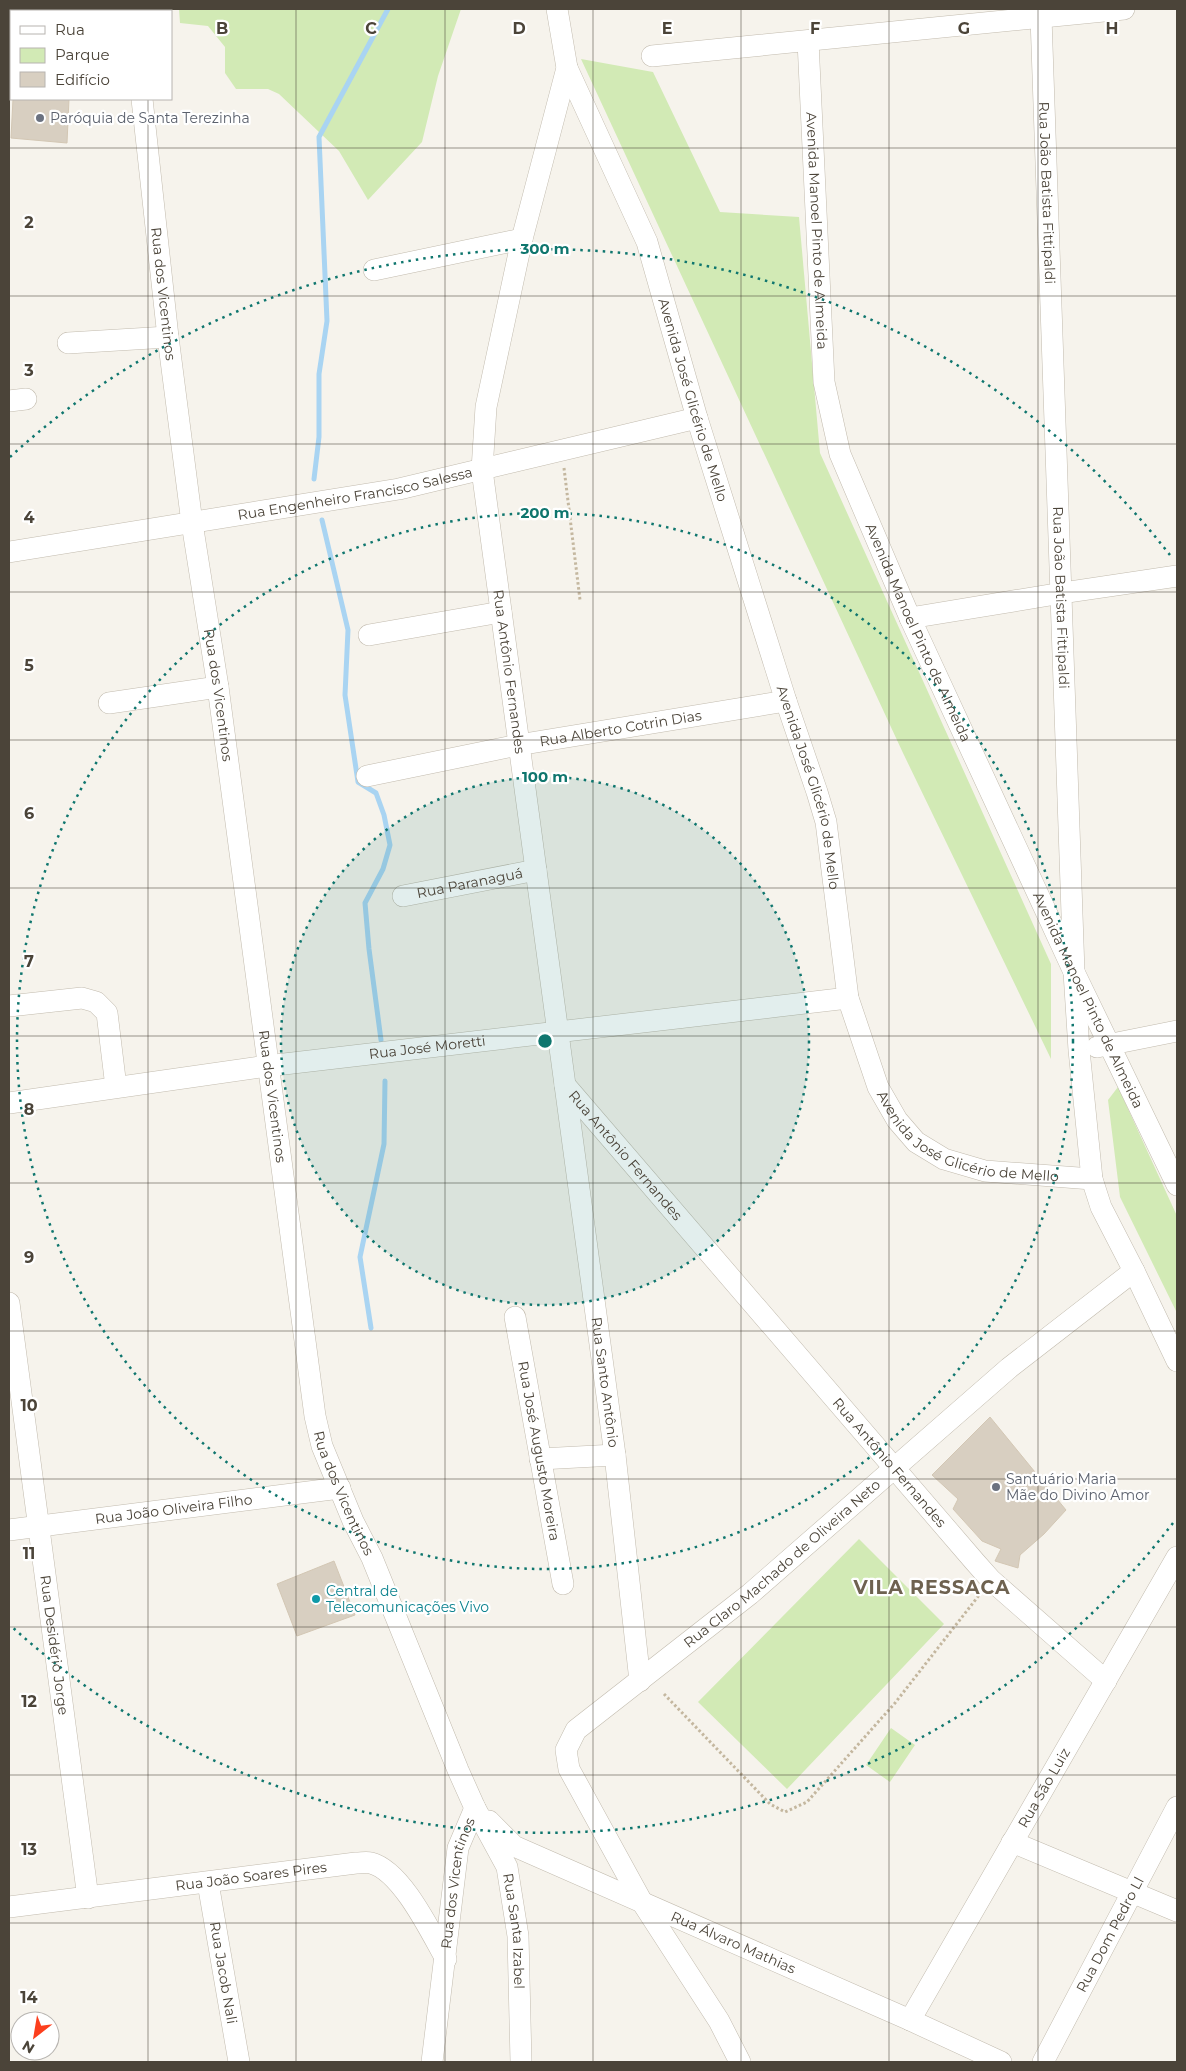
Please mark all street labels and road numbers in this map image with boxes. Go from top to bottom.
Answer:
street label: Rua João Batista Fittipaldi [1035,101,1059,285]
street label: Avenida Manoel Pinto de Almeida [802,112,831,350]
street label: Rua dos Vicentinos [147,226,180,362]
street label: Avenida José Glicério de Mello [654,296,732,504]
street label: Rua Engenheiro Francisco Salessa [236,463,474,524]
street label: Rua João Batista Fittipaldi [1049,506,1073,689]
street label: Avenida Manoel Pinto de Almeida [862,520,975,745]
street label: Rua Antônio Fernandes [489,588,529,755]
street label: Rua dos Vicentinos [200,627,237,763]
street label: Avenida José Glicério de Mello [773,683,843,891]
street label: Rua Alberto Cotrin Dias [538,706,703,750]
street label: Rua Paranaguá [415,864,524,902]
street label: Avenida Manoel Pinto de Almeida [1029,889,1147,1111]
street label: Rua dos Vicentinos [255,1029,290,1164]
street label: Rua José Moretti [368,1031,487,1063]
street label: Rua Antônio Fernandes [565,1087,686,1224]
street label: Avenida José Glicério de Mello [873,1087,1060,1186]
street label: Rua Santo Antônio [587,1316,623,1449]
street label: Rua José Augusto Moreira [514,1359,564,1542]
street label: Rua Antônio Fernandes [829,1394,950,1531]
street label: Rua dos Vicentinos [310,1429,378,1559]
street label: Rua Claro Machado de Oliveira Neto [680,1475,884,1652]
street label: Rua João Oliveira Filho [94,1490,254,1528]
street label: Rua Desidério Jorge [36,1574,73,1716]
street label: Rua São Luiz [1014,1745,1074,1831]
street label: Rua dos Vicentinos [437,1815,479,1950]
street label: Rua João Soares Pires [174,1858,328,1895]
street label: Rua Santa Izabel [499,1872,528,1989]
street label: Rua Dom Pedro Ll [1072,1874,1148,1995]
street label: Rua Álvaro Mathias [668,1907,799,1978]
street label: Rua Jacob Nali [206,1920,241,2025]

